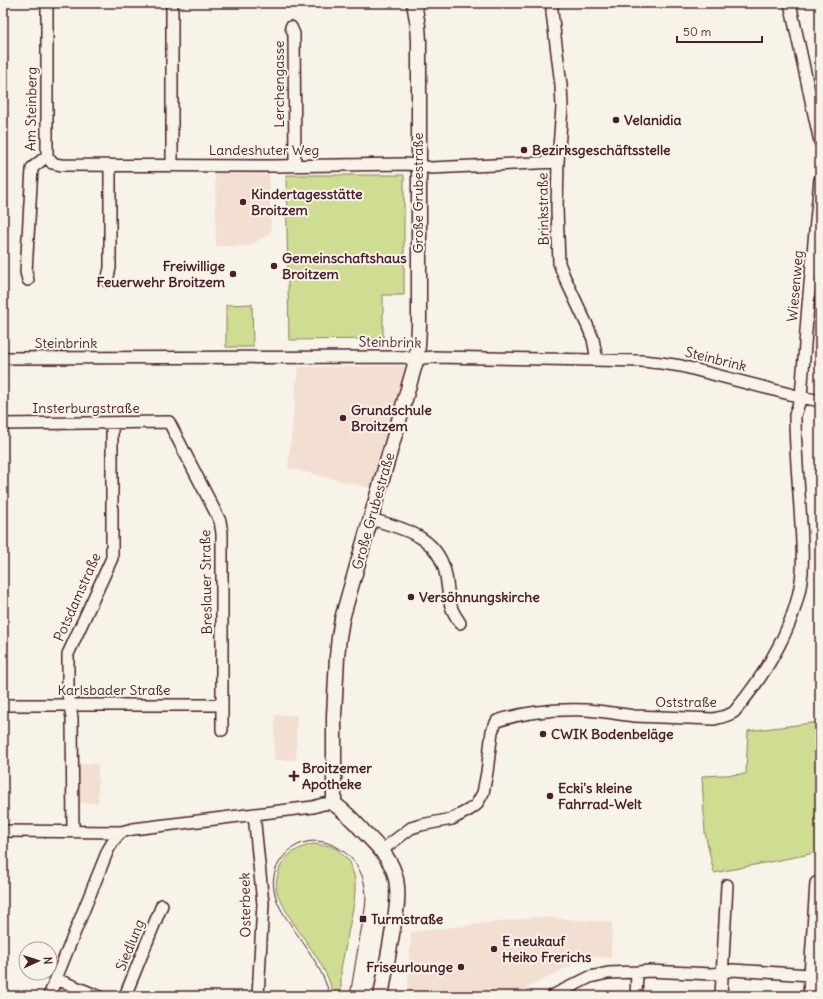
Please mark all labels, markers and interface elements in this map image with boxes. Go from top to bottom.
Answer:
scale bar [677,18,762,44]
text: 50 m [683,24,712,39]
street label: Lerchengasse [270,40,288,128]
street label: Am Steinberg [21,67,41,151]
place label: Velanidia [624,111,681,129]
marker: Velanidia [611,115,621,125]
street label: Große Grubestraße [409,132,427,254]
street label: Landeshuter Weg [209,141,319,159]
place label: Bezirksgeschäftsstelle [532,141,671,159]
marker: Bezirksgeschäftsstelle [519,145,529,155]
street label: Brinkstraße [533,172,553,246]
place label: Kindertagesstätte Broitzem [251,185,363,219]
marker: Kindertagesstätte Broitzem [238,197,248,207]
place label: Gemeinschaftshaus Broitzem [282,249,407,283]
street label: Wiesenweg [783,250,807,322]
place label: Freiwillige Feuerwehr Broitzem [97,257,226,291]
marker: Gemeinschaftshaus Broitzem [269,261,279,271]
marker: Freiwillige Feuerwehr Broitzem [228,269,238,279]
street label: Steinbrink [358,332,422,352]
street label: Steinbrink [35,334,97,352]
street label: Steinbrink [683,343,749,375]
street label: Insterburgstraße [32,399,140,417]
place label: Grundschule Broitzem [351,401,432,435]
marker: Grundschule Broitzem [338,413,348,423]
street label: Große Grubestraße [348,450,398,572]
street label: Breslauer Straße [196,529,216,635]
street label: Potsdamstraße [49,550,105,644]
place label: Versöhnungskirche [419,588,540,606]
marker: Versöhnungskirche [406,592,416,602]
street label: Karlsbader Straße [57,681,171,699]
street label: Oststraße [655,693,717,711]
place label: CWIK Bodenbeläge [551,725,674,743]
marker: CWIK Bodenbeläge [538,729,548,739]
place label: Broitzemer Apotheke [302,759,372,793]
marker: Broitzemer Apotheke [289,771,299,781]
place label: Ecki's kleine Fahrrad-Welt [558,779,642,813]
marker: Ecki's kleine Fahrrad-Welt [545,791,555,801]
street label: Osterbeek [235,872,255,938]
place label: Turmstraße [371,910,444,928]
marker: Turmstraße [358,914,368,924]
street label: Siedlung [112,917,148,973]
place label: E neukauf Heiko Frerichs [502,932,592,966]
north arrow [18,941,58,981]
marker: E neukauf Heiko Frerichs [489,944,499,954]
text: N [41,956,55,965]
place label: Friseurlounge [366,958,453,976]
marker: Friseurlounge [456,962,466,972]

